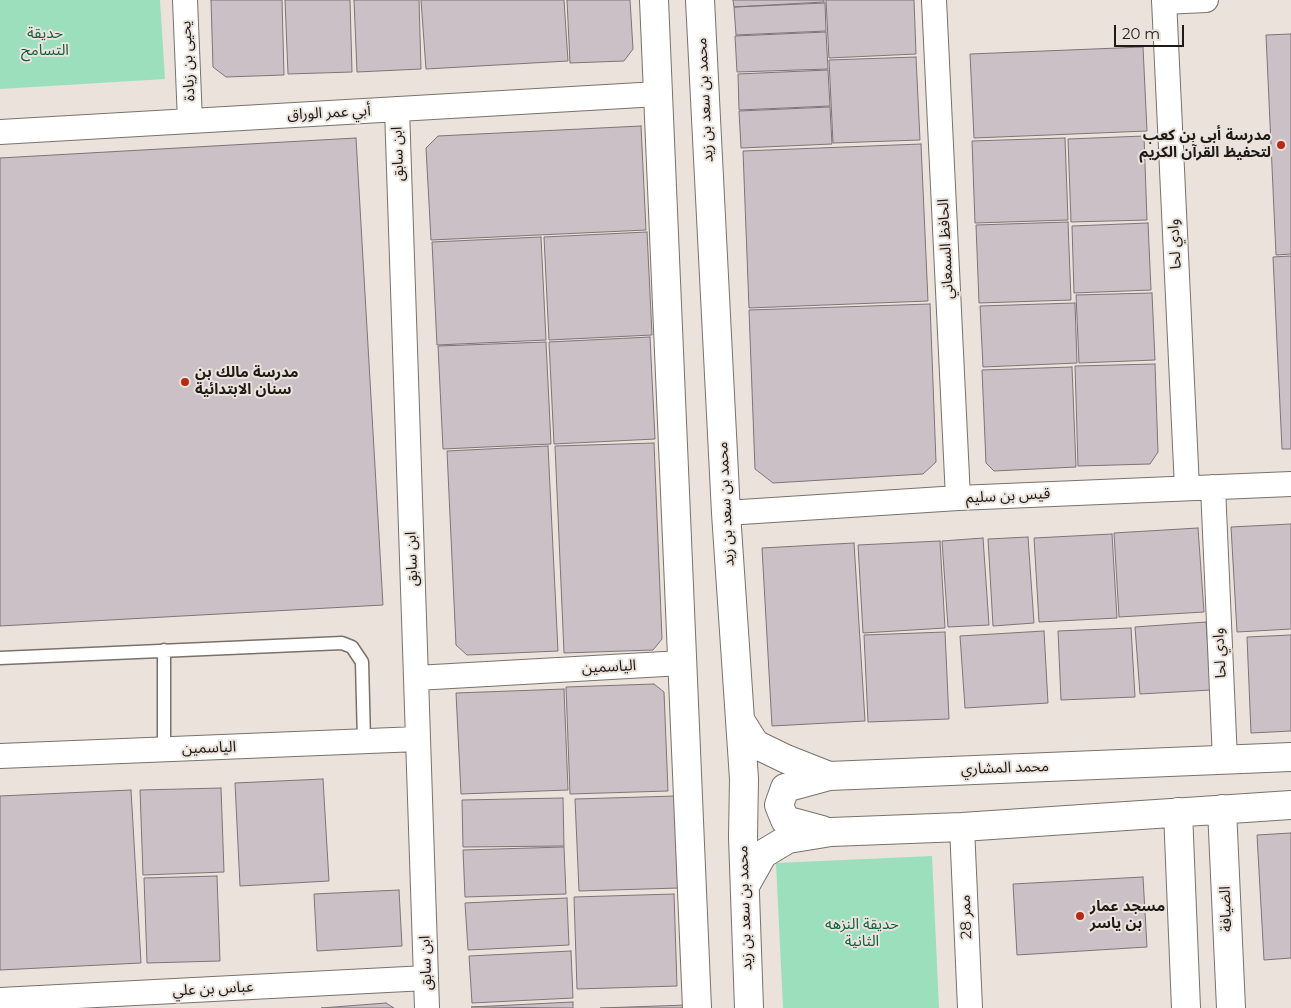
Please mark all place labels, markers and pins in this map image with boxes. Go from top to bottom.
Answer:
place label: مدرسة أبي بن كعب لتحفيظ القرآن الكريم [1139,127,1271,162]
marker: مدرسة أبي بن كعب لتحفيظ القرآن الكريم [1275,139,1287,151]
place label: مدرسة مالك بن سنان الابتدائية [195,364,298,399]
marker: مدرسة مالك بن سنان الابتدائية [179,376,191,388]
place label: مسجد عمار بن ياسر [1090,898,1165,933]
marker: مسجد عمار بن ياسر [1074,910,1086,922]

